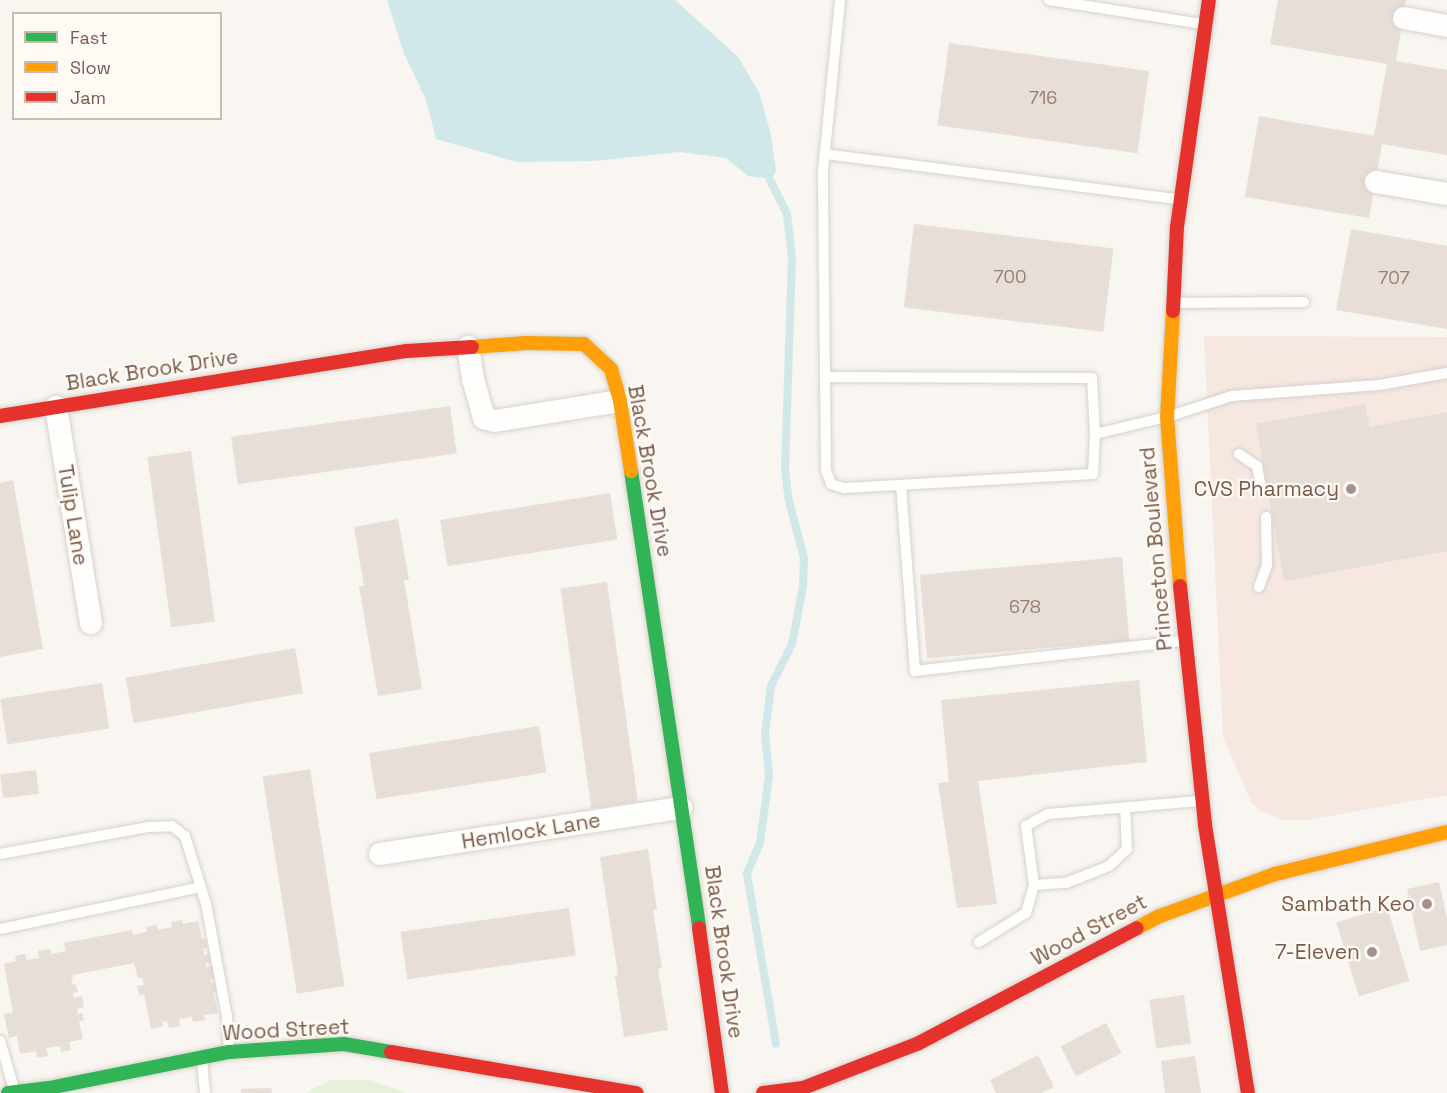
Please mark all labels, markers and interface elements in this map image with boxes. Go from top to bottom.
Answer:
legend [12,12,222,120]
text: Fast [70,26,107,49]
text: Slow [70,56,111,79]
text: Jam [70,86,106,109]
house number: 716 [1029,87,1057,109]
house number: 700 [993,266,1027,288]
house number: 707 [1378,267,1410,289]
street label: Black Brook Drive [64,344,240,396]
street label: Black Brook Drive [622,383,678,559]
street label: Princeton Boulevard [1135,446,1177,652]
street label: Tulip Lane [53,463,93,567]
place label: CVS Pharmacy [1194,476,1339,502]
marker: CVS Pharmacy [1344,482,1358,496]
house number: 678 [1009,596,1041,618]
street label: Hemlock Lane [460,808,602,854]
street label: Black Brook Drive [699,864,749,1040]
street label: Wood Street [1027,889,1151,971]
place label: Sambath Keo [1281,891,1415,917]
marker: Sambath Keo [1420,897,1434,911]
place label: 7-Eleven [1275,939,1360,965]
marker: 7-Eleven [1365,945,1379,959]
street label: Wood Street [222,1014,350,1046]

